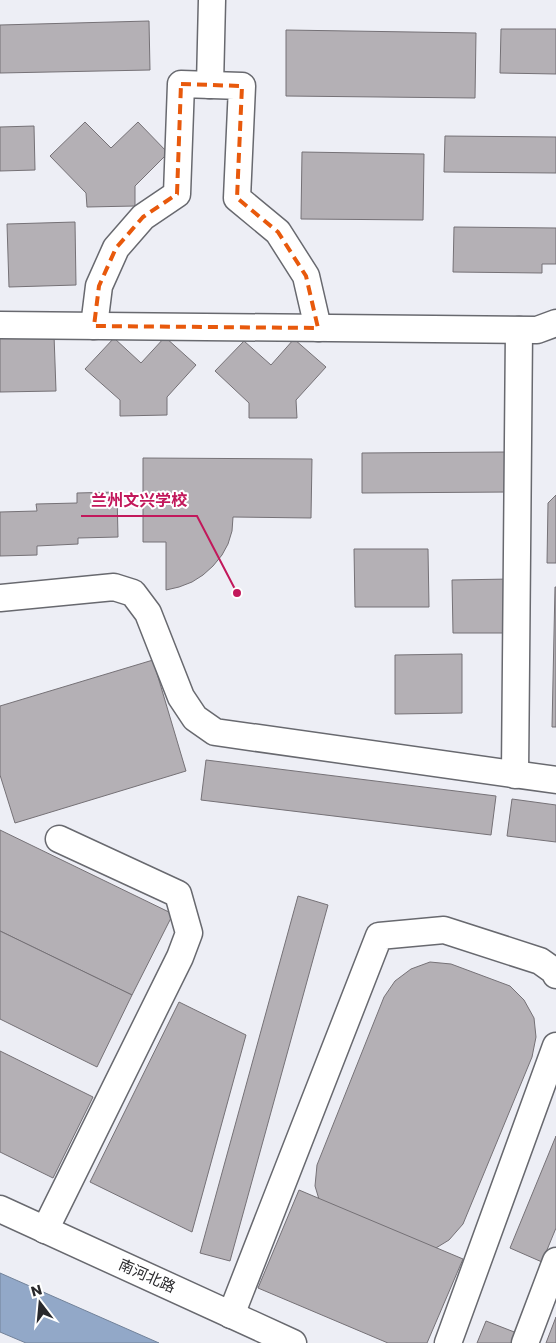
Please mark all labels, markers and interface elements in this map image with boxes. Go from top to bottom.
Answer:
callout: 兰州文兴学校 [81,485,197,516]
text: 兰州文兴学校 [91,489,188,512]
street label: 南河北路 [116,1254,179,1297]
north arrow [15,1278,65,1328]
text: N [29,1279,44,1302]

